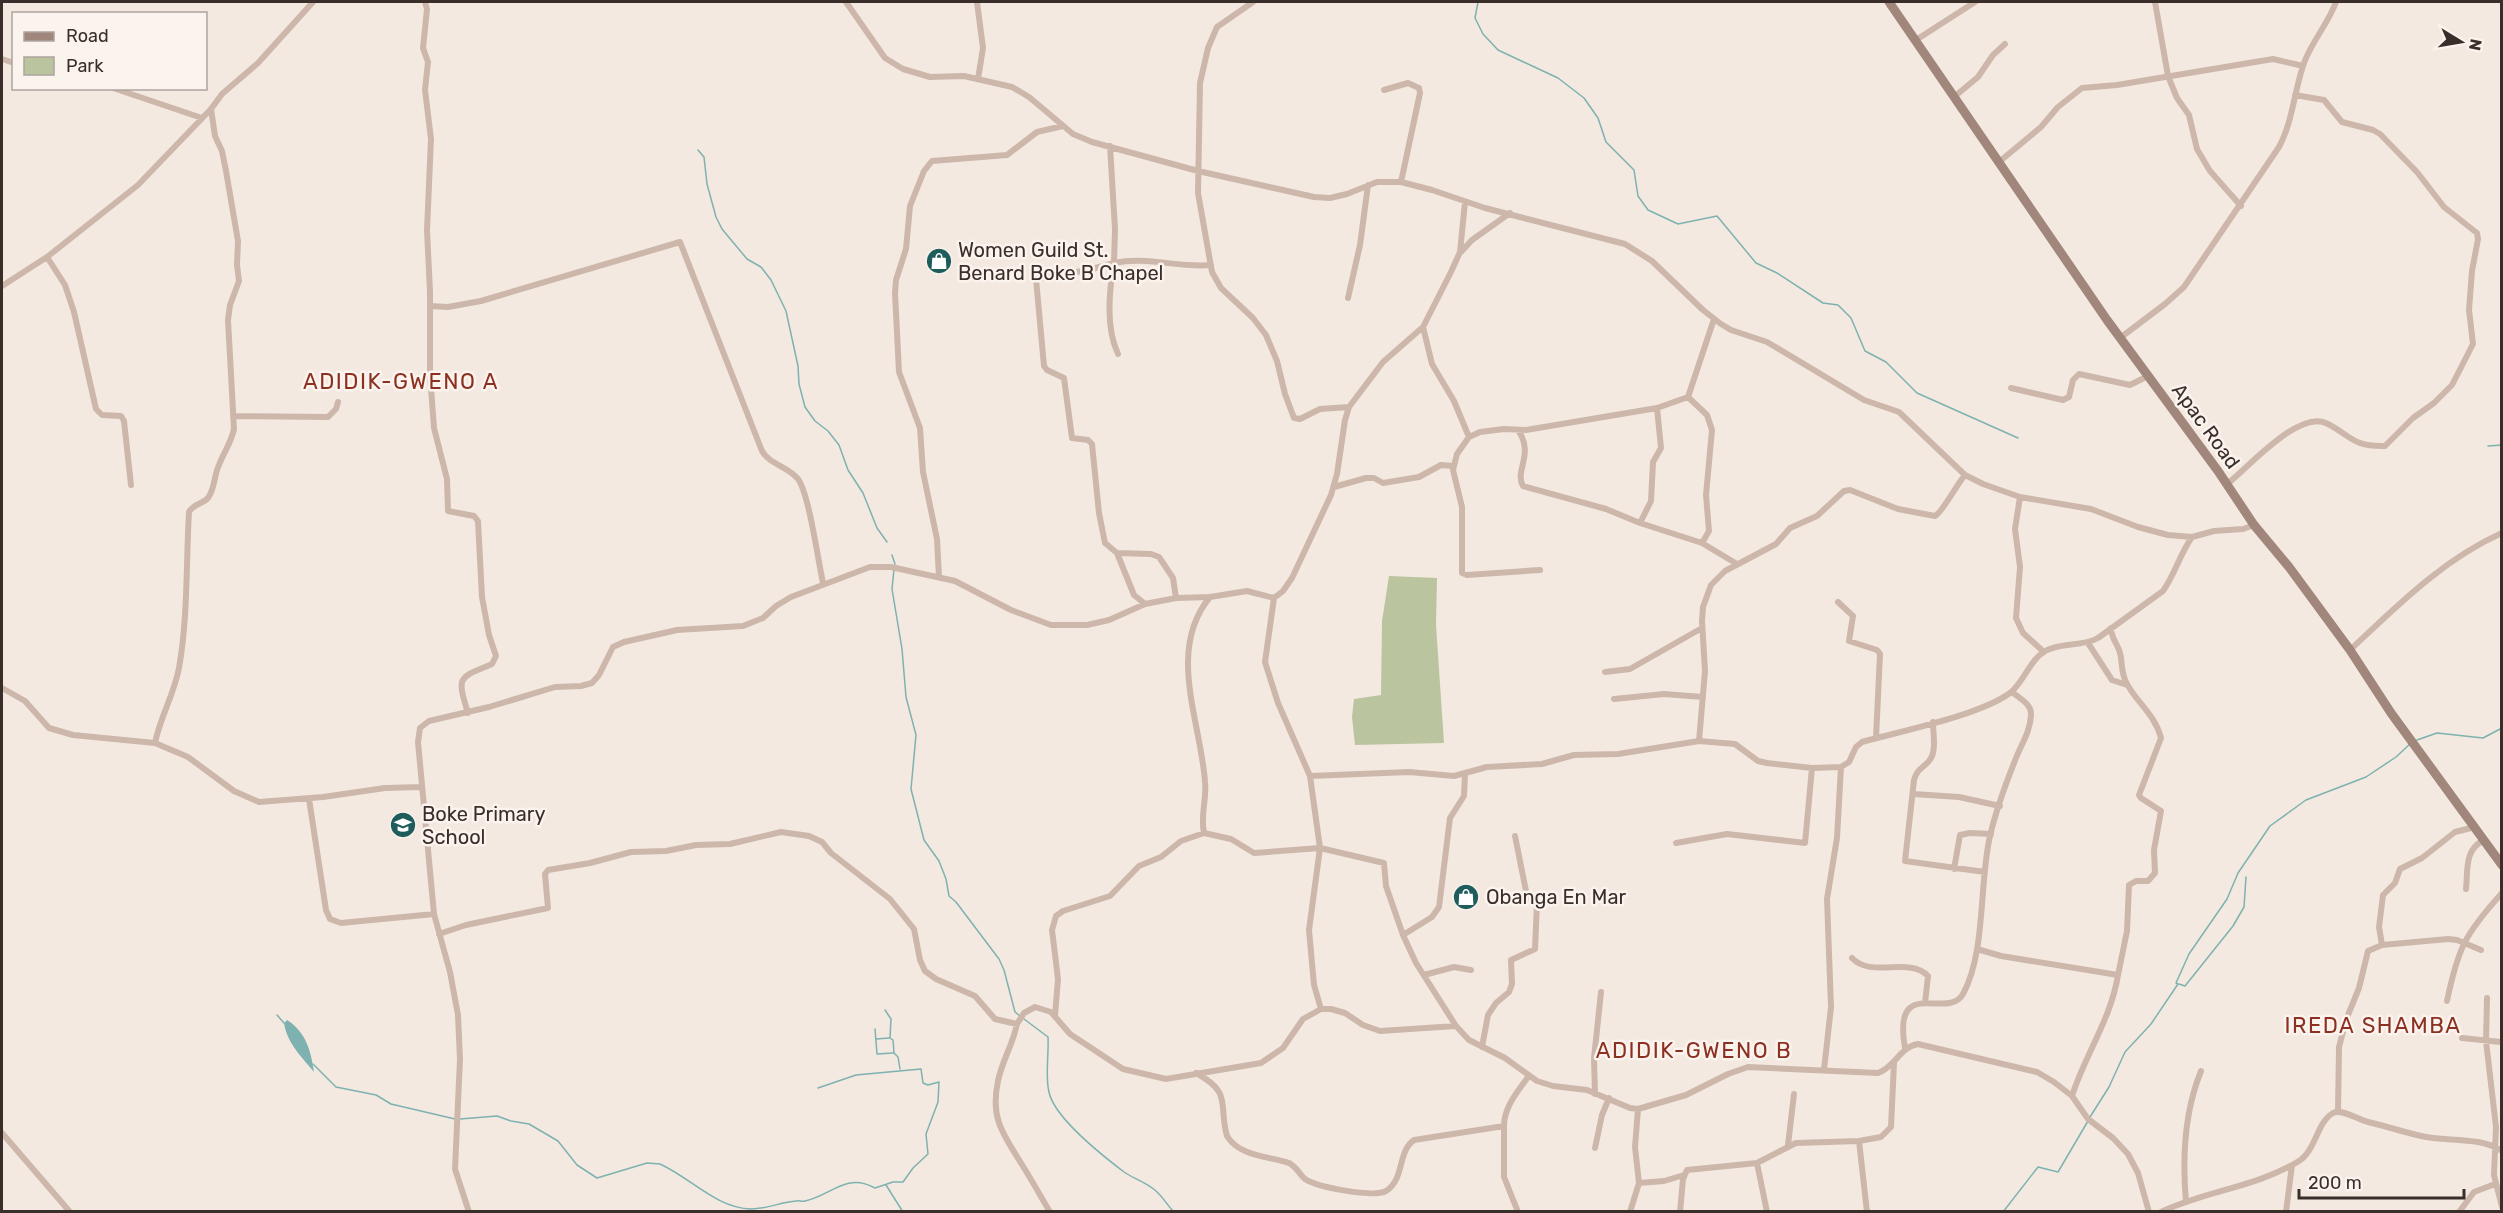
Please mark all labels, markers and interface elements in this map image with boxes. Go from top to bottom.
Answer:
legend [12,12,207,90]
north arrow [2431,12,2491,72]
text: Road [66,25,109,47]
text: N [2465,37,2486,52]
text: Park [66,55,104,77]
place label: Women Guild St. Benard Boke B Chapel [958,238,1163,285]
shop icon: Women Guild St. Benard Boke B Chapel [924,246,954,276]
district label: ADIDIK-GWENO A [303,368,499,395]
street label: Apac Road [2167,379,2245,473]
place label: Boke Primary School [422,802,546,849]
school or university icon: Boke Primary School [388,810,418,840]
shop icon: Obanga En Mar [1451,882,1481,912]
place label: Obanga En Mar [1486,885,1627,909]
district label: IREDA SHAMBA [2284,1012,2462,1039]
district label: ADIDIK-GWENO B [1596,1037,1792,1064]
scale bar [2299,1162,2464,1200]
text: 200 m [2308,1172,2362,1194]

